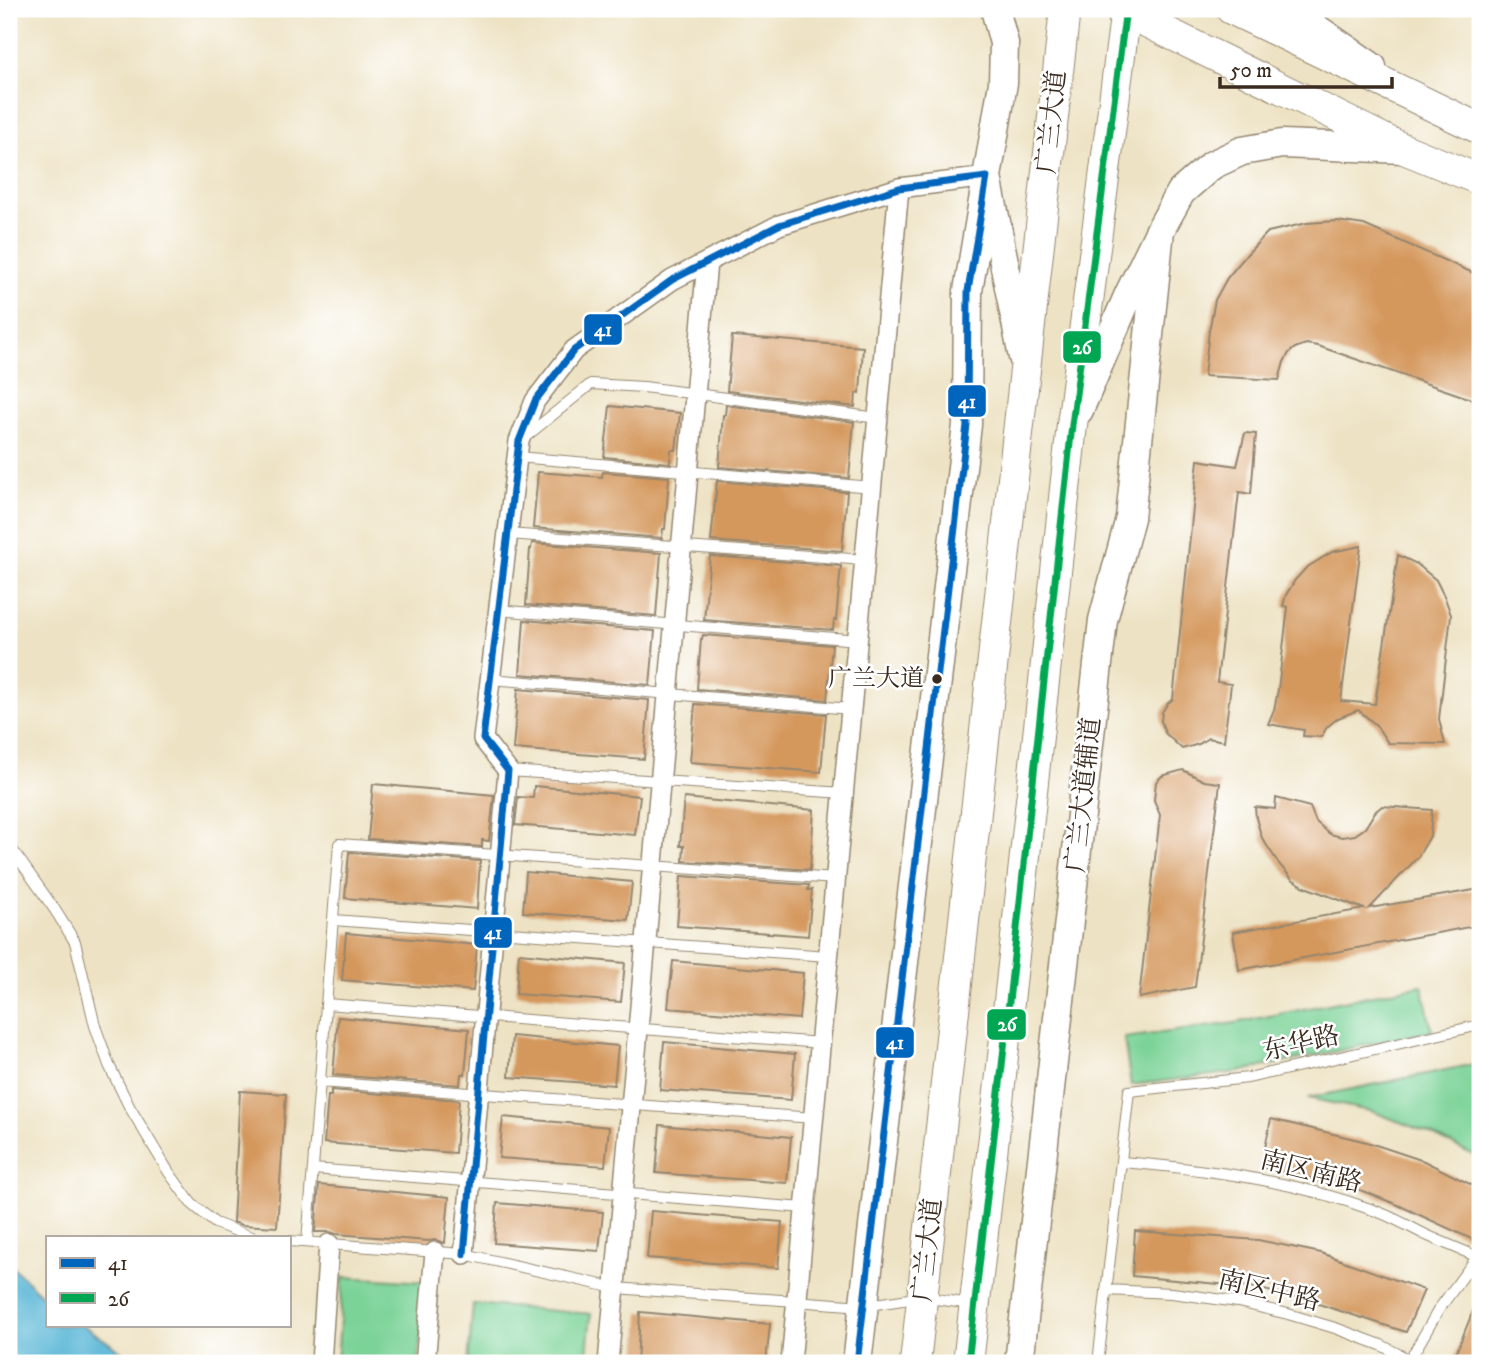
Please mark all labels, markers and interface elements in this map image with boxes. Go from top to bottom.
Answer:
scale bar [1220,46,1391,90]
text: 50 m [1230,58,1272,84]
street label: 广兰大道 [1030,69,1074,175]
line badge: 41 [583,313,623,346]
text: 41 [594,319,612,342]
line badge: 26 [1062,330,1102,364]
text: 26 [1072,337,1093,360]
line badge: 41 [947,384,987,418]
text: 41 [958,391,976,414]
place label: 广兰大道 [828,664,924,694]
marker: 广兰大道 [930,672,944,686]
street label: 广兰大道辅道 [1059,716,1109,874]
line badge: 41 [473,916,513,949]
text: 41 [484,922,502,945]
line badge: 26 [986,1008,1027,1041]
text: 26 [997,1014,1018,1037]
street label: 东华路 [1259,1019,1343,1069]
line badge: 41 [875,1026,915,1059]
text: 41 [886,1032,904,1055]
street label: 南区南路 [1257,1143,1365,1201]
street label: 广兰大道 [906,1197,950,1303]
legend [46,1236,290,1326]
text: 41 [108,1251,128,1277]
street label: 南区中路 [1215,1263,1323,1319]
text: 26 [108,1287,130,1313]

